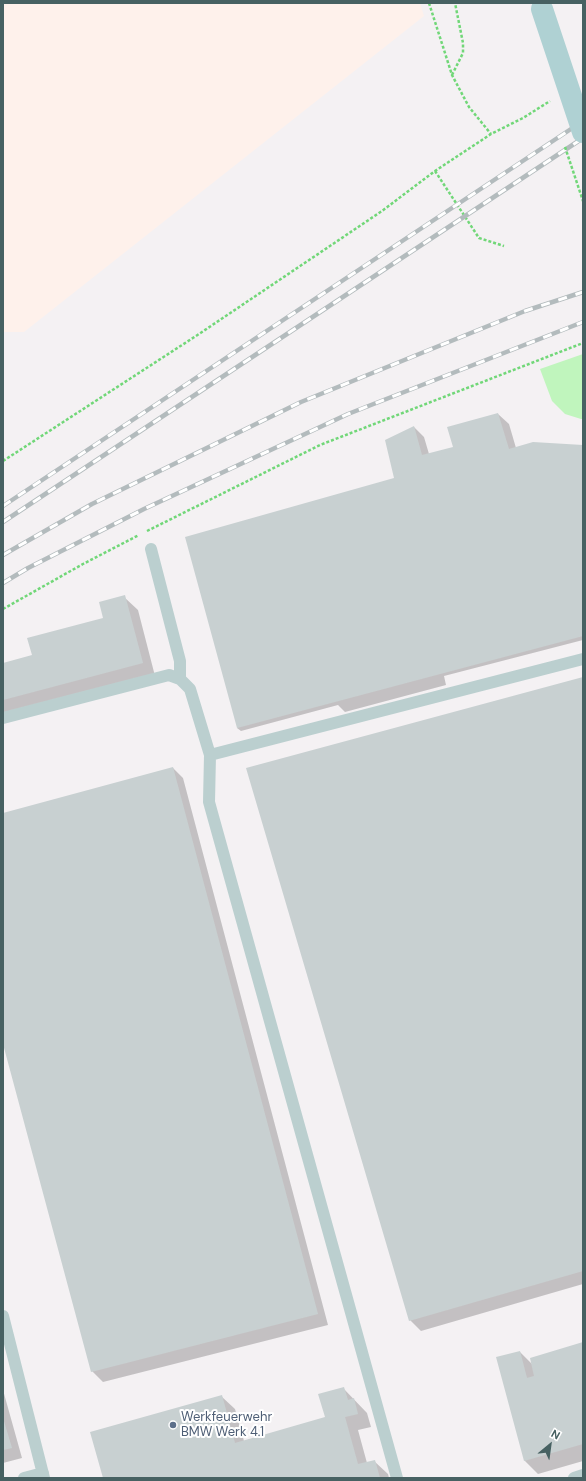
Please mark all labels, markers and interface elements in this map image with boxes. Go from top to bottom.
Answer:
place label: Werkfeuerwehr BMW Werk 4.1 [181,1410,272,1441]
marker: Werkfeuerwehr BMW Werk 4.1 [168,1420,178,1430]
north arrow [530,1425,570,1465]
text: N [549,1426,563,1443]

